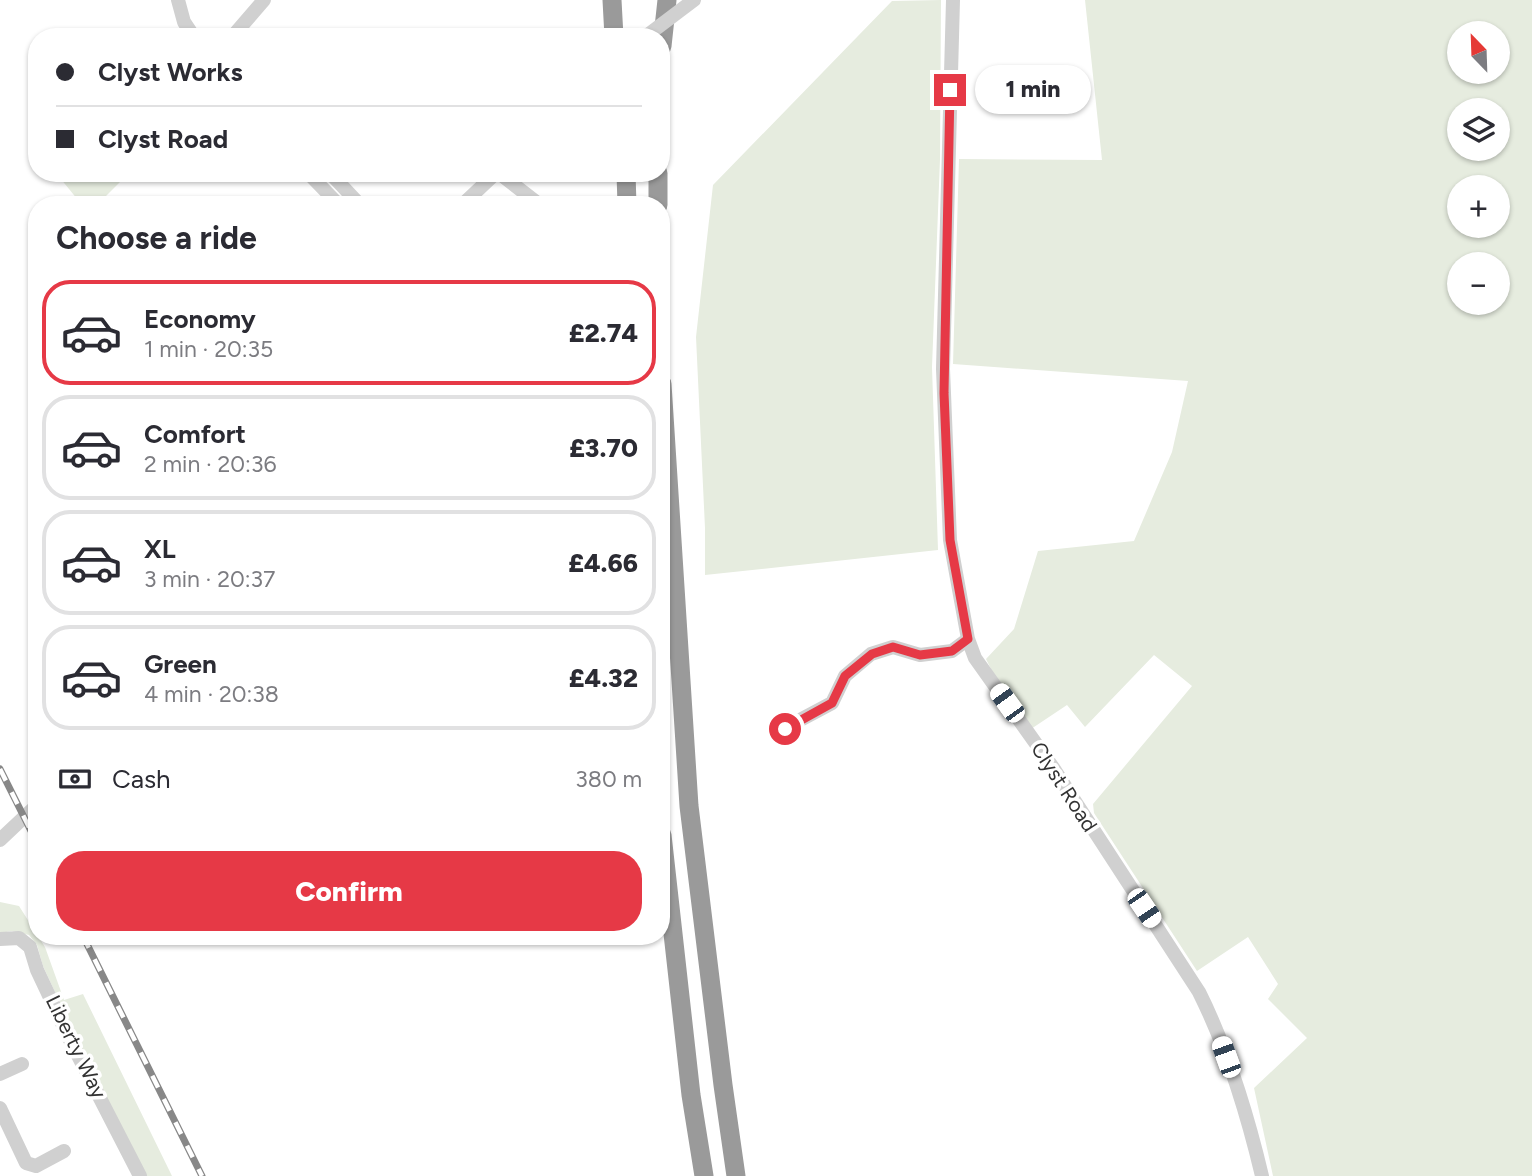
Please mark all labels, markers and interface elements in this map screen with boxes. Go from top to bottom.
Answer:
north arrow [1447,21,1510,84]
map controls [1447,21,1510,315]
text: Clyst Works [98,56,243,88]
callout: 1 min [974,66,1090,114]
route end [934,74,966,106]
text: 1 min [1006,75,1060,103]
button: layers [1447,98,1510,161]
text: Clyst Road [98,123,228,155]
button: + [1447,175,1510,238]
text: Choose a ride [56,219,257,257]
button: − [1447,252,1510,315]
icon: car [60,301,123,364]
text: Economy [144,303,256,335]
text: £2.74 [569,317,638,349]
text: 1 min · 20:35 [144,335,273,363]
icon: car [60,416,123,479]
text: Comfort [144,418,246,450]
text: £3.70 [569,432,638,464]
text: 2 min · 20:36 [144,450,276,478]
icon: car [60,531,123,594]
text: XL [144,533,176,565]
text: £4.66 [568,547,638,579]
text: 3 min · 20:37 [144,565,275,593]
icon: car [60,646,123,709]
text: Green [144,648,217,680]
text: £4.32 [569,662,638,694]
text: 4 min · 20:38 [144,680,279,708]
car [987,680,1028,726]
route start [769,713,801,745]
street label: Clyst Road [1026,737,1103,836]
icon: cash [56,760,94,798]
text: Cash [112,763,171,795]
text: 380 m [575,765,642,793]
button: Confirm [56,851,642,931]
car [1124,885,1165,931]
street label: Liberty Way [41,991,112,1102]
car [1209,1034,1244,1080]

